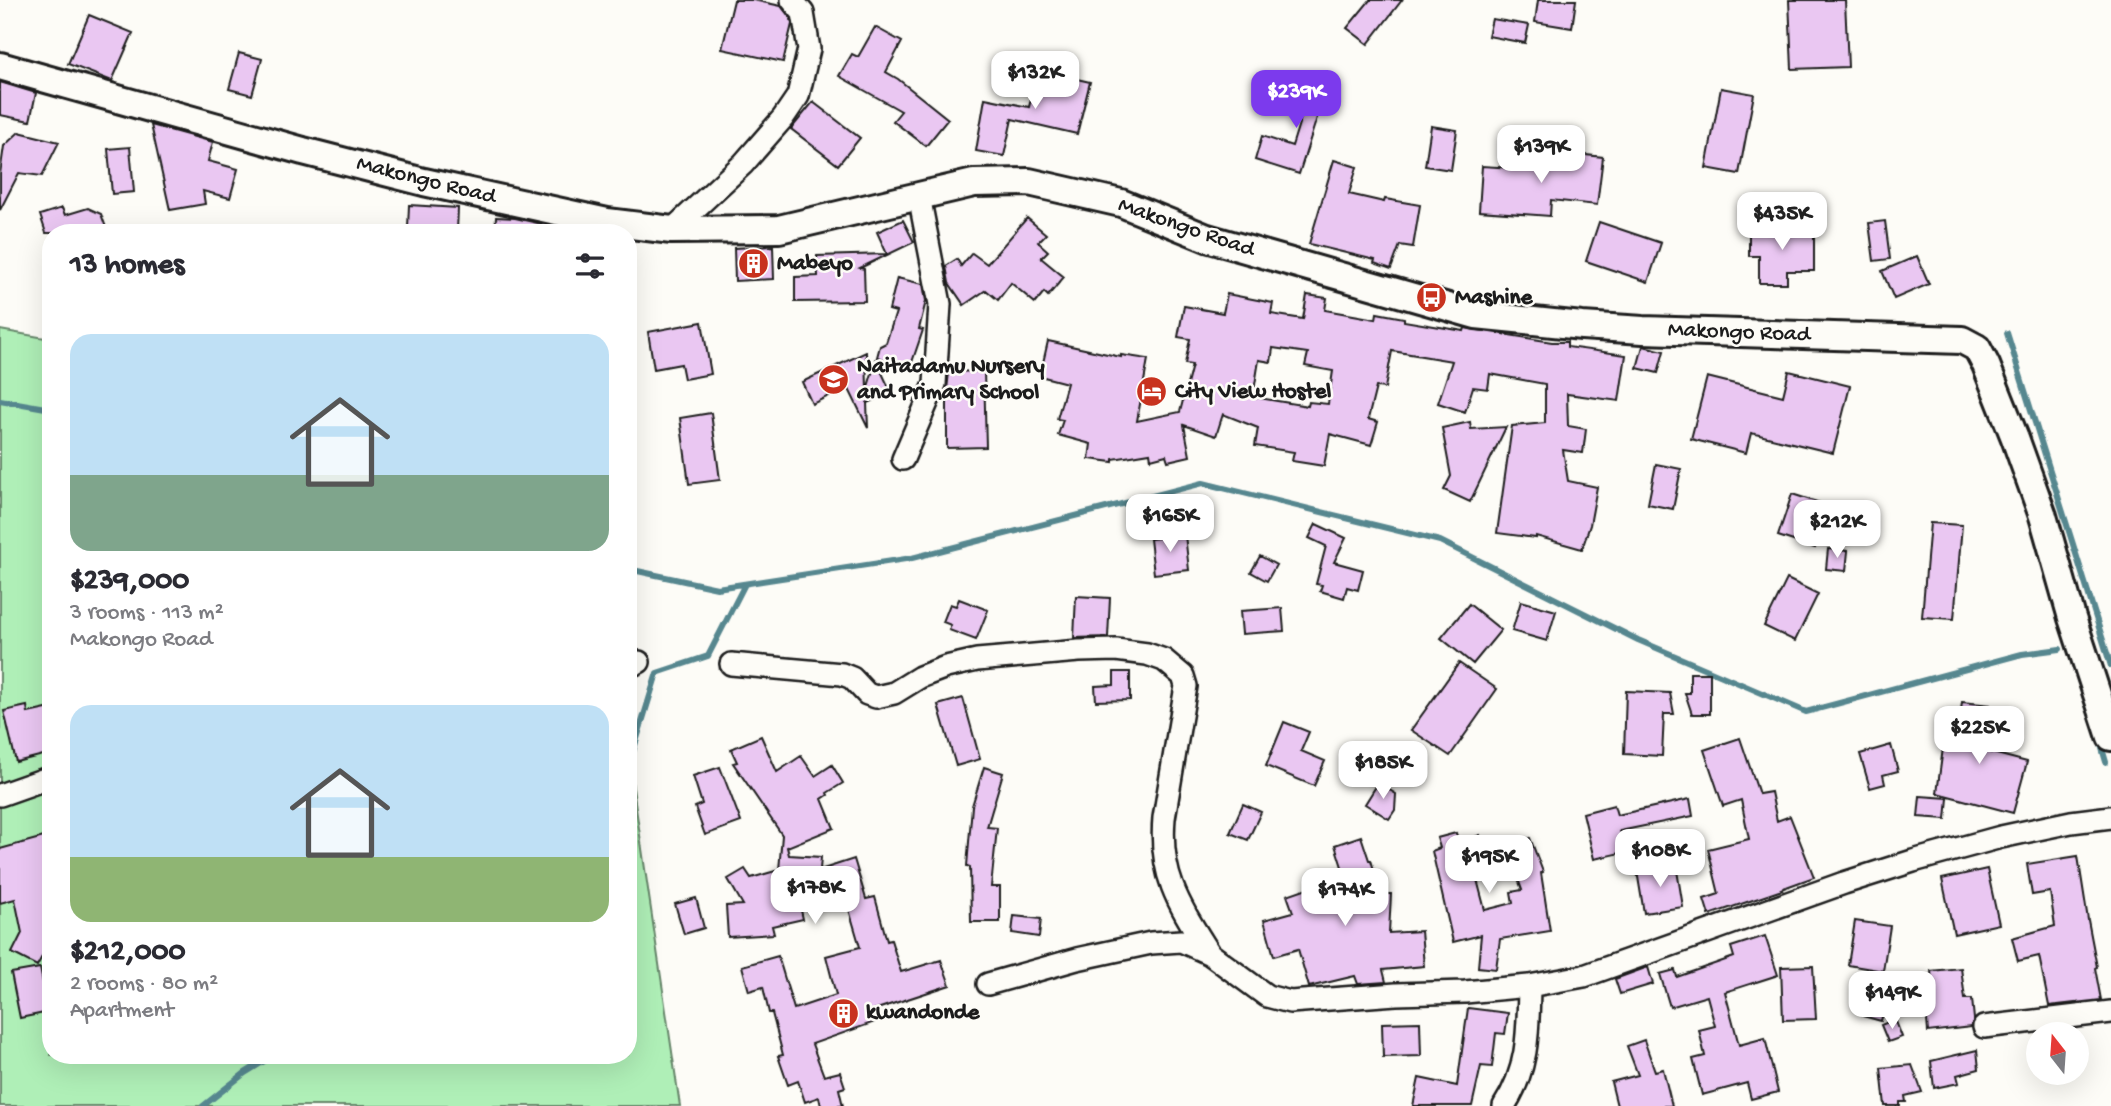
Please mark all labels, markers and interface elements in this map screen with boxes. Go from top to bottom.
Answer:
pin: $132K [986,52,1084,111]
text: $132K [1007,60,1063,87]
pin: $239K [1247,71,1345,130]
text: $239K [1267,79,1325,106]
pin: $139K [1492,125,1590,185]
text: $139K [1513,134,1569,161]
street label: Makongo Road [354,151,500,212]
street label: Makongo Road [1114,192,1259,264]
pin: $435K [1733,192,1831,252]
text: $435K [1753,201,1811,228]
icon: filters [571,247,609,285]
building icon: Mabeyo [737,247,771,281]
text: 13 homes [70,249,184,284]
place label: Mabeyo [777,251,853,278]
bus stop icon: Mashine [1415,281,1449,315]
place label: Mashine [1455,285,1533,312]
street label: Makongo Road [1667,317,1812,349]
place label: Naitadamu Nursery and Primary School [856,354,1045,407]
school or university icon: Naitadamu Nursery and Primary School [817,363,851,397]
hotel icon: City View Hostel [1135,375,1169,409]
icon: home [277,379,403,505]
place label: City View Hostel [1175,379,1331,406]
pin: $165K [1121,494,1219,554]
pin: $212K [1788,500,1886,560]
text: $165K [1142,503,1198,530]
text: $212K [1810,509,1864,536]
text: $239,000 [70,565,189,600]
text: 3 rooms · 113 m² [70,600,224,627]
text: Makongo Road [70,627,213,654]
pin: $225K [1930,706,2028,766]
text: $225K [1950,715,2008,742]
pin: $185K [1334,742,1432,801]
icon: home [277,750,403,876]
text: $185K [1355,750,1411,777]
pin: $108K [1611,830,1709,889]
pin: $195K [1440,836,1538,895]
text: $108K [1631,838,1689,865]
text: $195K [1461,844,1517,871]
pin: $178K [766,866,864,926]
pin: $174K [1296,869,1394,928]
text: $178K [787,875,843,902]
text: $174K [1317,877,1373,904]
text: $212,000 [70,936,186,971]
text: 2 rooms · 80 m² [70,971,218,998]
pin: $149K [1843,972,1941,1031]
text: $149K [1865,980,1919,1007]
building icon: kwandonde [826,996,860,1030]
text: Apartment [70,998,174,1025]
place label: kwandonde [866,1000,981,1027]
north arrow [2026,1022,2090,1085]
map controls [2026,1022,2089,1085]

